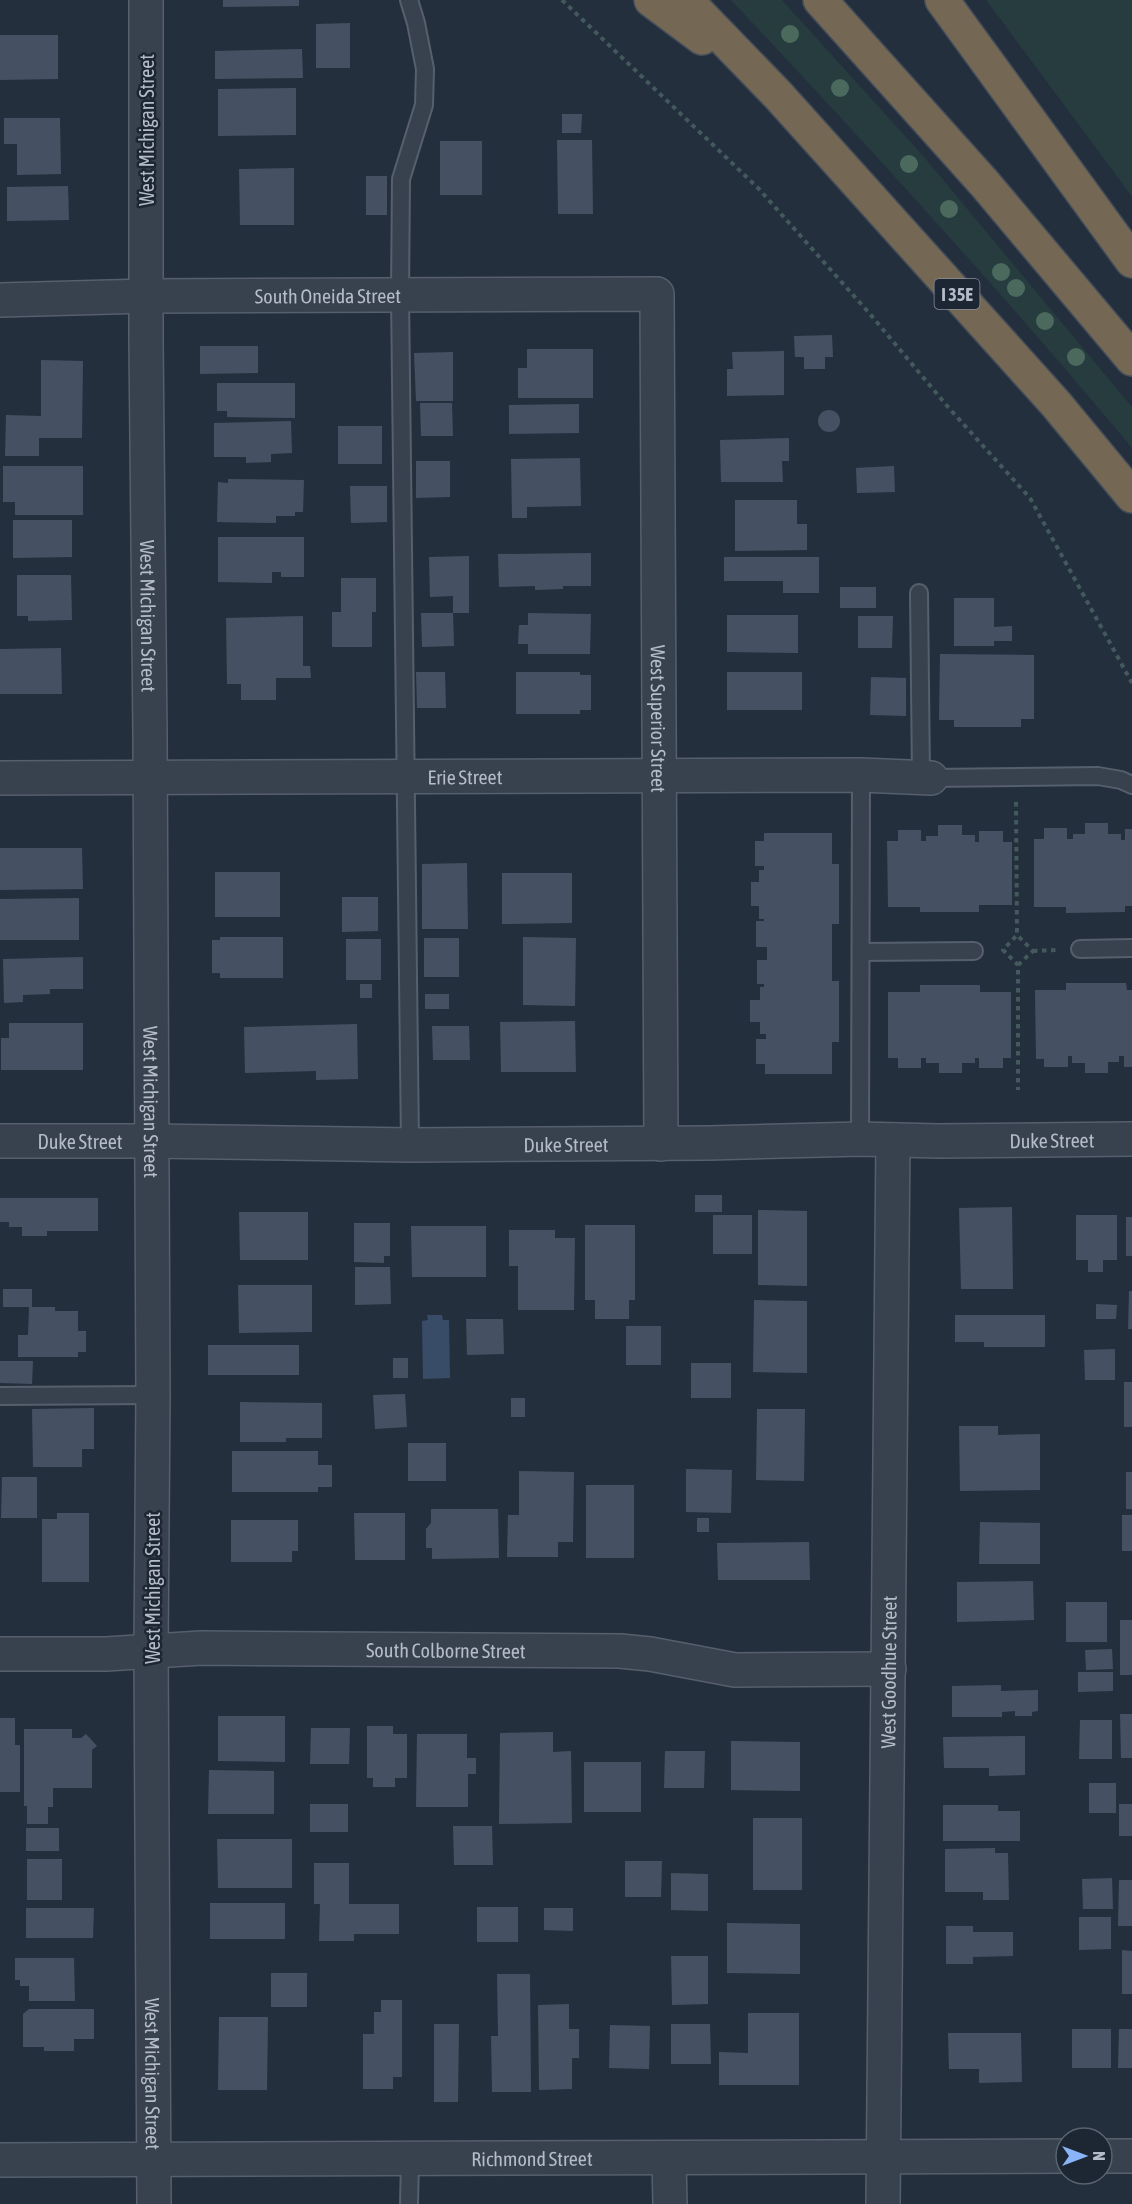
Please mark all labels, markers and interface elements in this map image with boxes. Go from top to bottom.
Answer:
street label: West Michigan Street [135,54,158,206]
road number: I 35E [934,279,980,309]
street label: South Oneida Street [255,284,401,307]
street label: West Michigan Street [137,540,161,692]
street label: West Superior Street [647,645,671,793]
street label: Erie Street [428,765,503,788]
street label: West Michigan Street [140,1026,164,1178]
street label: Duke Street [1009,1128,1095,1152]
street label: Duke Street [37,1130,123,1153]
street label: Duke Street [523,1132,609,1156]
street label: West Michigan Street [141,1512,164,1664]
street label: West Goodhue Street [876,1595,900,1748]
street label: South Colborne Street [366,1638,526,1662]
street label: West Michigan Street [141,1998,165,2150]
north arrow [1054,2126,1114,2186]
street label: Richmond Street [471,2146,593,2170]
text: N [1090,2151,1108,2161]

